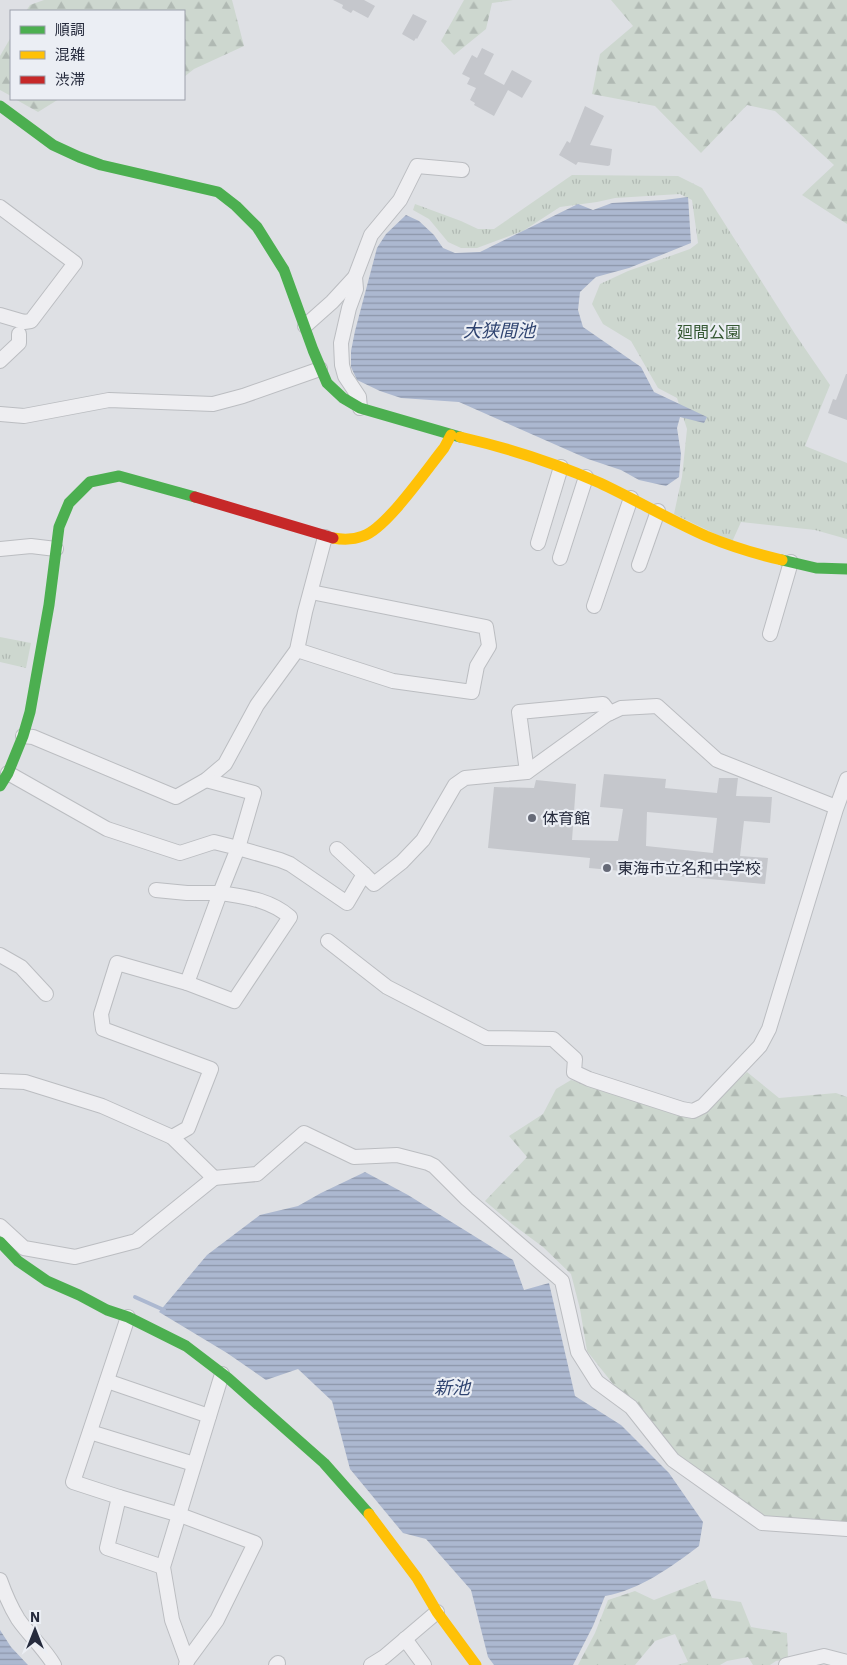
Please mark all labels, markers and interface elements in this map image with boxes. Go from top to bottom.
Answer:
legend [10,10,185,100]
text: 順調 [55,20,85,39]
text: 混雑 [55,45,85,64]
text: 渋滞 [55,70,85,89]
water label: 大狭間池 [463,319,537,342]
park label: 廻間公園 [677,322,741,342]
place label: 体育館 [542,808,590,828]
marker: 体育館 [526,812,538,824]
place label: 東海市立名和中学校 [617,858,761,878]
marker: 東海市立名和中学校 [601,862,613,874]
water label: 新池 [434,1376,472,1399]
north arrow [10,1605,60,1655]
text: N [30,1608,40,1626]

